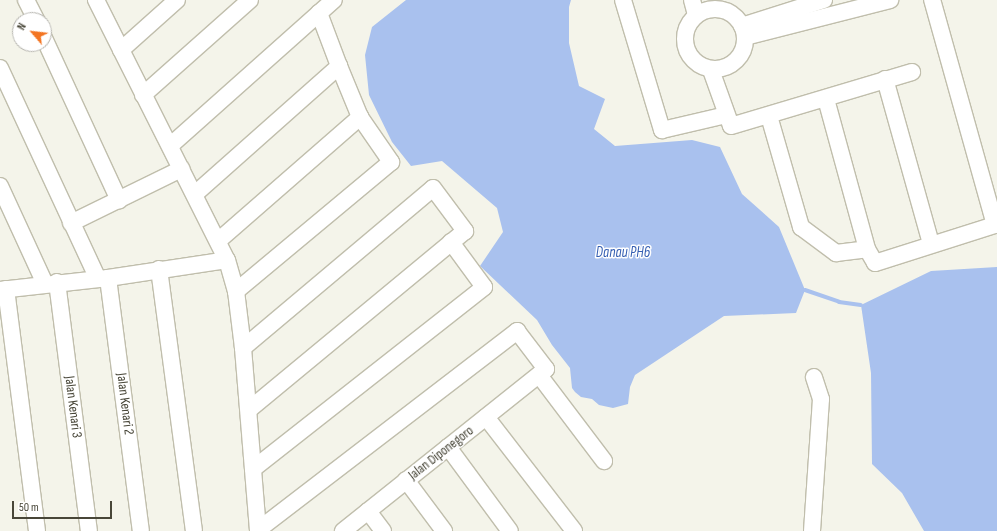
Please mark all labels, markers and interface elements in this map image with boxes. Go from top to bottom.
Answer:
north arrow [12,12,52,52]
text: N [15,21,29,32]
water label: Danau PH6 [596,244,650,262]
street label: Jalan Kenari 2 [113,372,137,436]
street label: Jalan Kenari 3 [61,375,85,439]
street label: Jalan Diponegoro [405,422,477,484]
scale bar [14,493,114,519]
text: 50 m [19,500,39,515]

